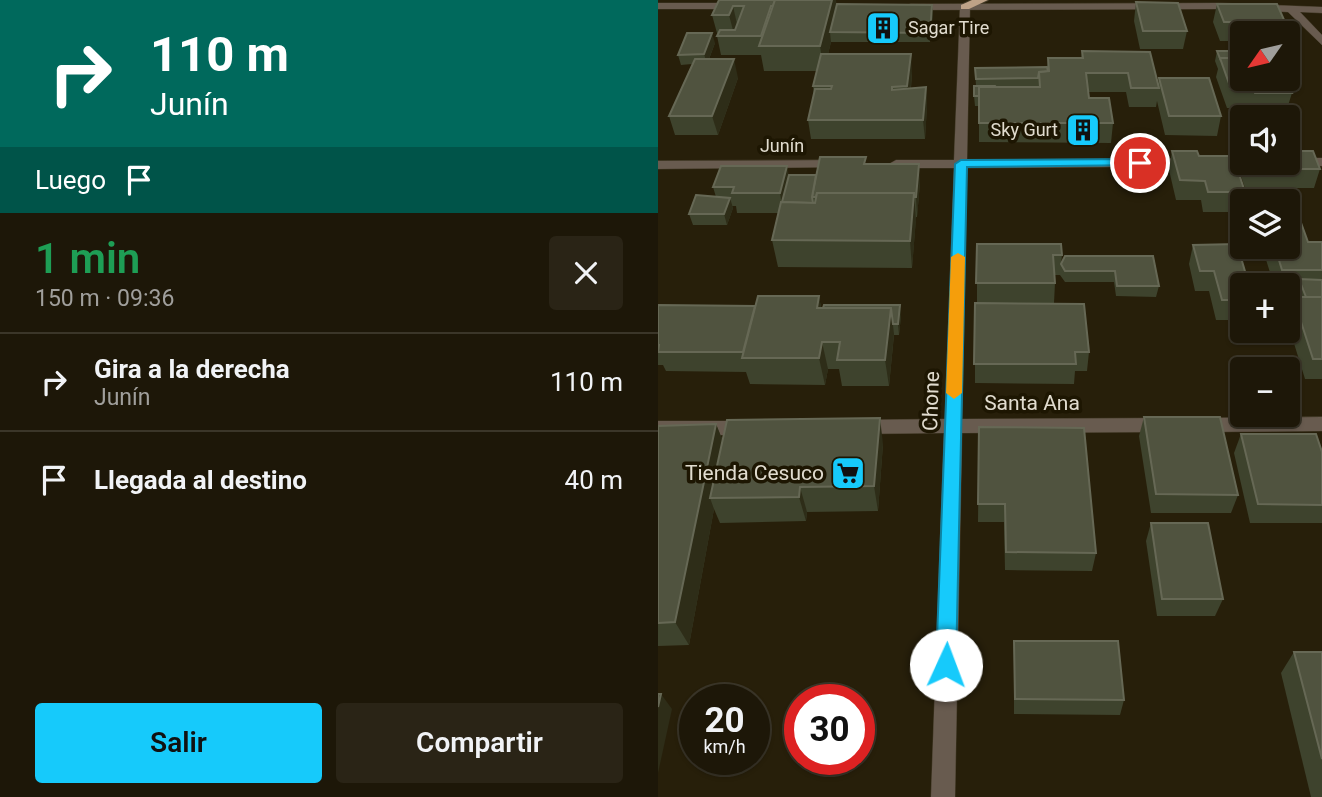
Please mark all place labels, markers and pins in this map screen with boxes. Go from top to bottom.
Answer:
building icon: Sagar Tire [864,9,902,47]
place label: Sagar Tire [908,17,989,38]
building icon: Sky Gurt [1064,111,1102,149]
place label: Sky Gurt [991,119,1058,140]
pin [1110,133,1170,193]
supermarket icon: Tienda Cesuco [829,454,867,492]
place label: Tienda Cesuco [685,461,824,485]

